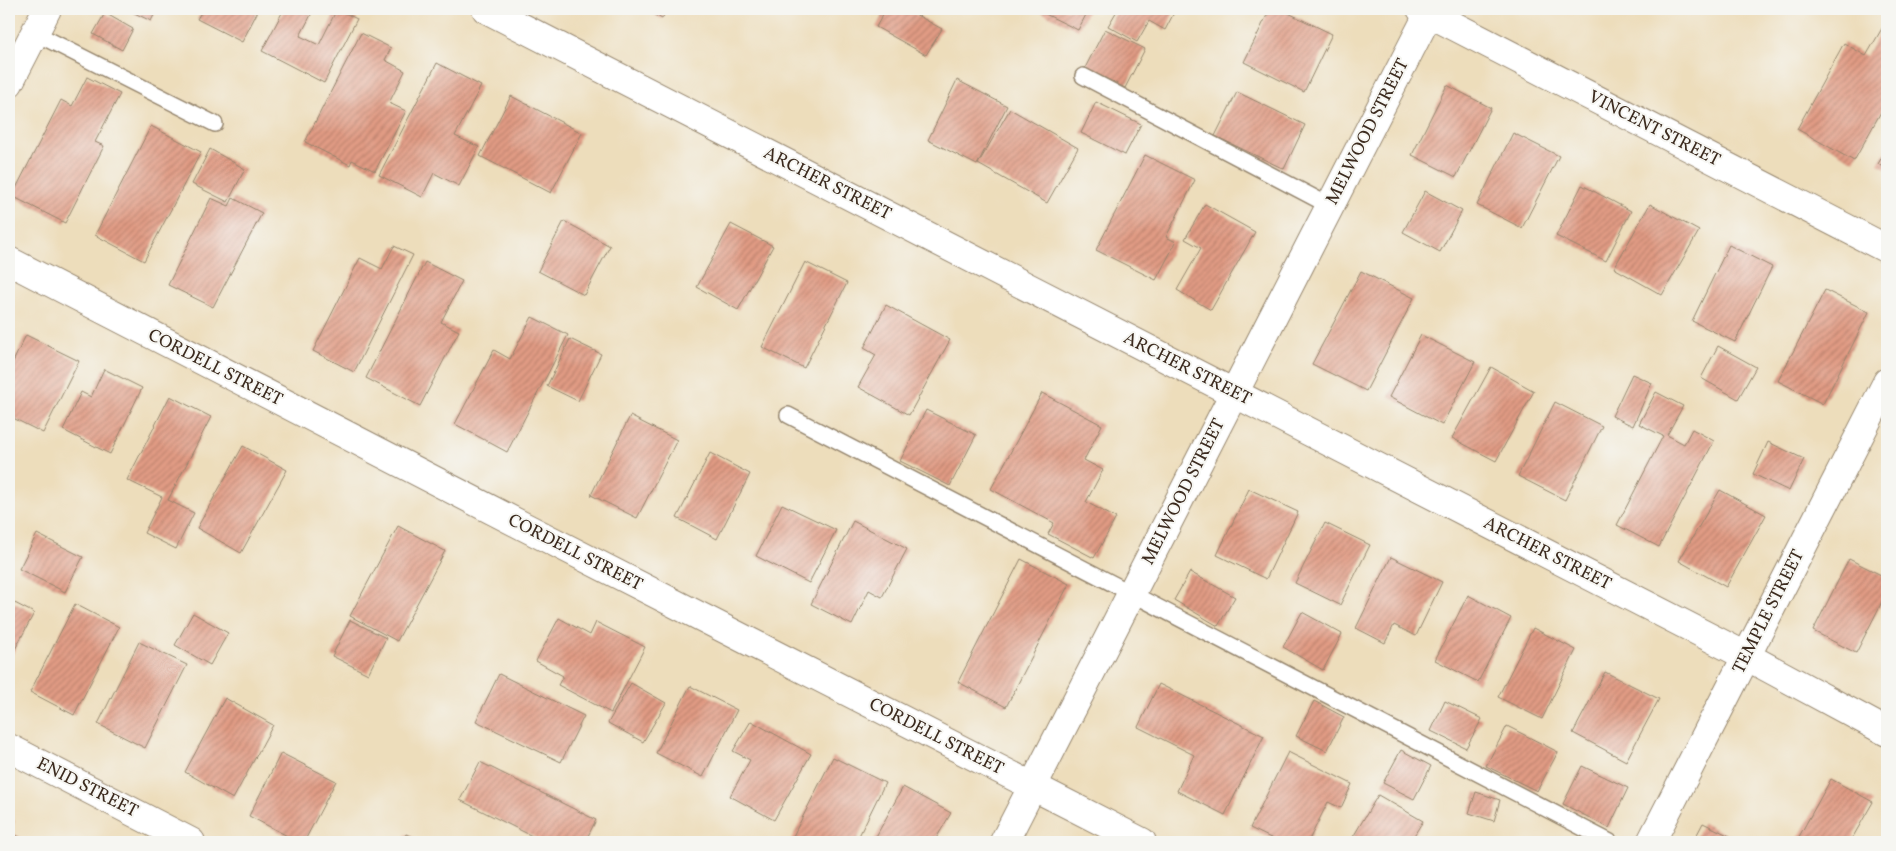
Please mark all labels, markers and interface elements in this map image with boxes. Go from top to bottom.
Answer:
street label: MELWOOD STREET [1320,54,1416,209]
street label: VINCENT STREET [1584,85,1725,173]
street label: ARCHER STREET [759,141,896,227]
street label: CORDELL STREET [143,323,287,413]
street label: ARCHER STREET [1119,326,1256,412]
street label: MELWOOD STREET [1136,414,1232,569]
street label: CORDELL STREET [503,508,647,598]
street label: ARCHER STREET [1479,511,1616,597]
street label: TEMPLE STREET [1727,545,1811,678]
street label: CORDELL STREET [864,692,1008,782]
street label: ENID STREET [32,752,142,824]

